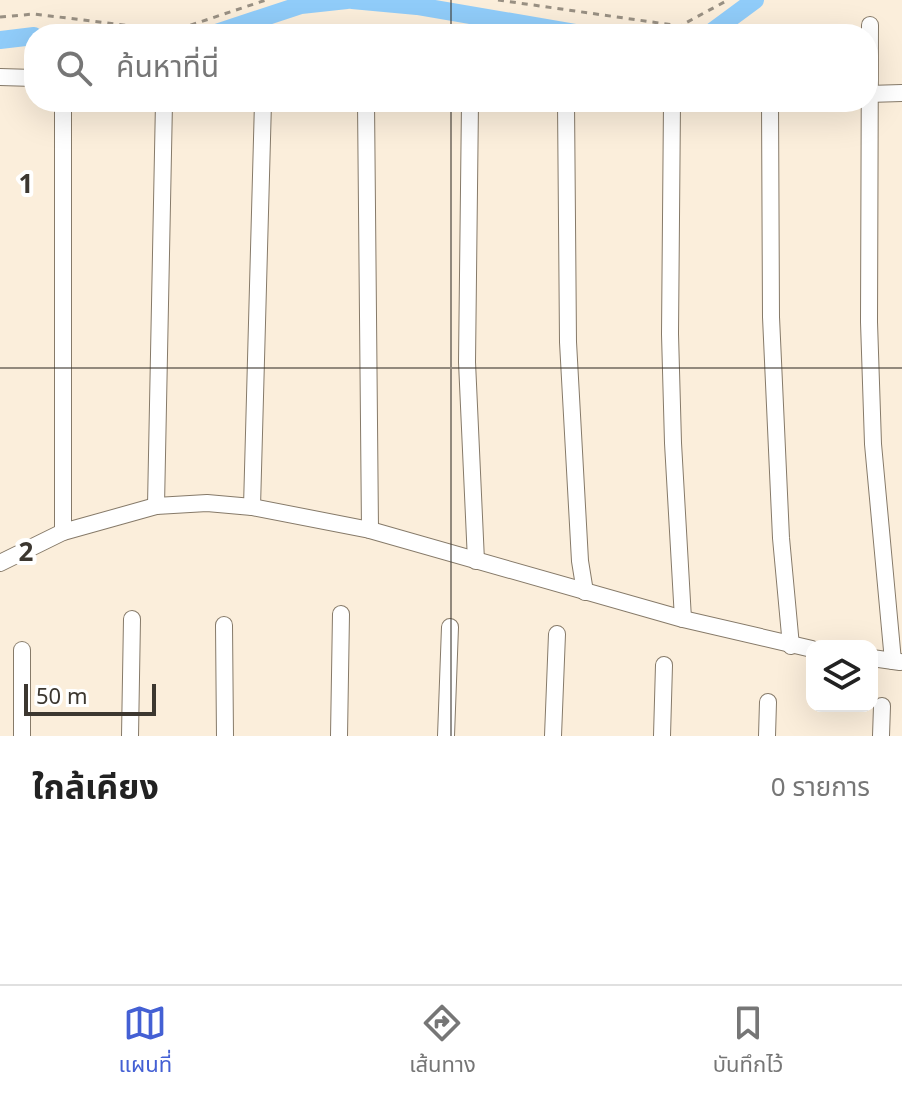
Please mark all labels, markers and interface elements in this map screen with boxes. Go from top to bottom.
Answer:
search box [24,24,878,112]
text: ค้นหาที่นี่ [116,45,219,91]
icon: search [52,46,96,90]
text: 1 [19,165,33,205]
text: 2 [19,533,34,573]
map controls [806,640,878,712]
button: layers [806,640,878,712]
scale bar [24,680,156,716]
text: 50 m [36,681,87,714]
text: ใกล้เคียง [32,763,159,814]
text: 0 รายการ [771,768,870,808]
tab: แผนที่ [119,1001,172,1082]
tab: เส้นทาง [409,1001,476,1082]
tab: บันทึกไว้ [713,1001,783,1082]

